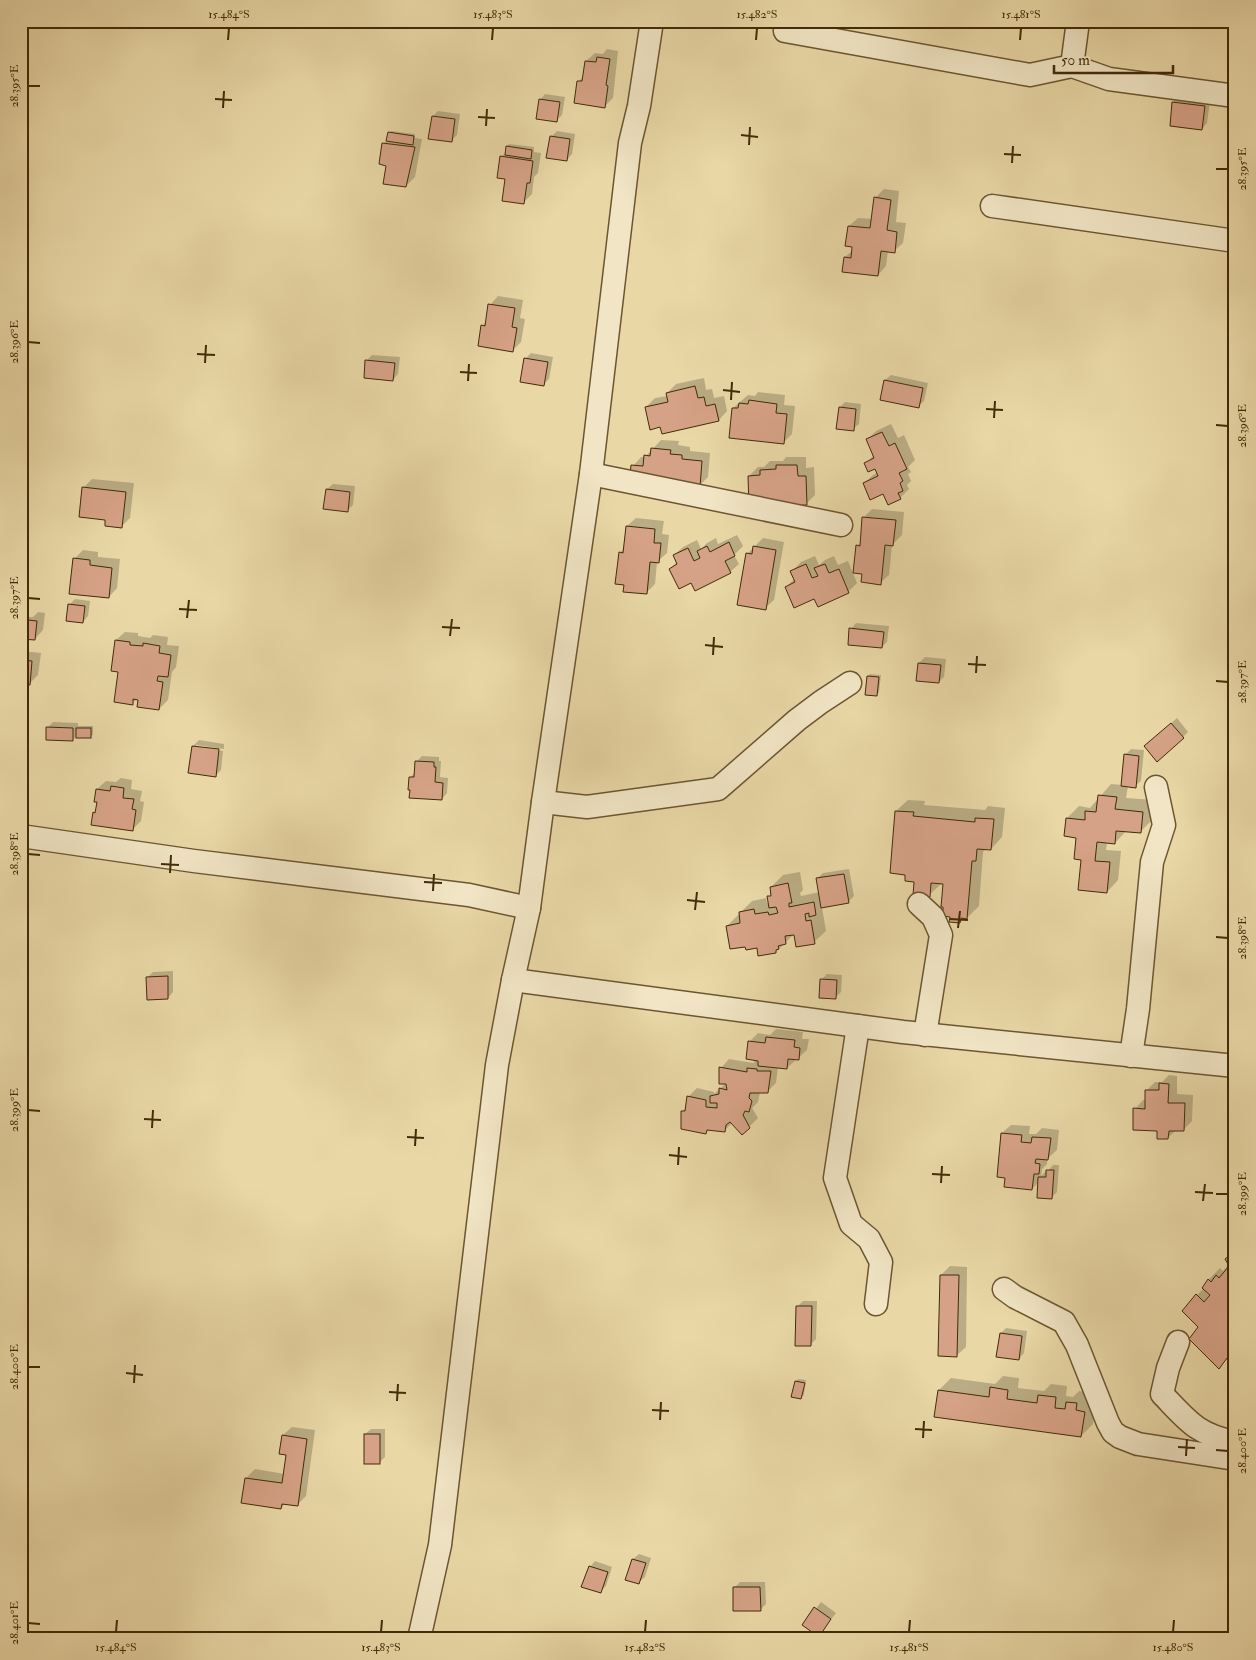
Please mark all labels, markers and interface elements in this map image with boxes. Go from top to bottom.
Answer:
text: 15.484°S [208,7,250,22]
text: 15.483°S [473,7,513,22]
text: 15.482°S [737,7,777,22]
text: 15.481°S [1001,7,1041,22]
scale bar [1054,42,1172,74]
text: 50 m [1061,51,1090,70]
text: 28.395°E [7,64,22,107]
text: 28.395°E [1235,147,1250,190]
text: 28.396°E [7,320,22,364]
text: 28.396°E [1235,404,1250,448]
text: 28.397°E [7,576,22,620]
text: 28.397°E [1235,660,1250,704]
text: 28.398°E [7,832,22,876]
text: 28.398°E [1235,916,1250,960]
text: 28.399°E [7,1088,22,1132]
text: 28.399°E [1235,1172,1250,1216]
text: 28.400°E [7,1344,22,1390]
text: 28.400°E [1235,1428,1250,1474]
text: 28.401°E [7,1601,22,1645]
text: 15.484°S [95,1640,137,1655]
text: 15.483°S [361,1640,401,1655]
text: 15.482°S [625,1640,665,1655]
text: 15.481°S [889,1640,929,1655]
text: 15.480°S [1153,1640,1193,1655]

